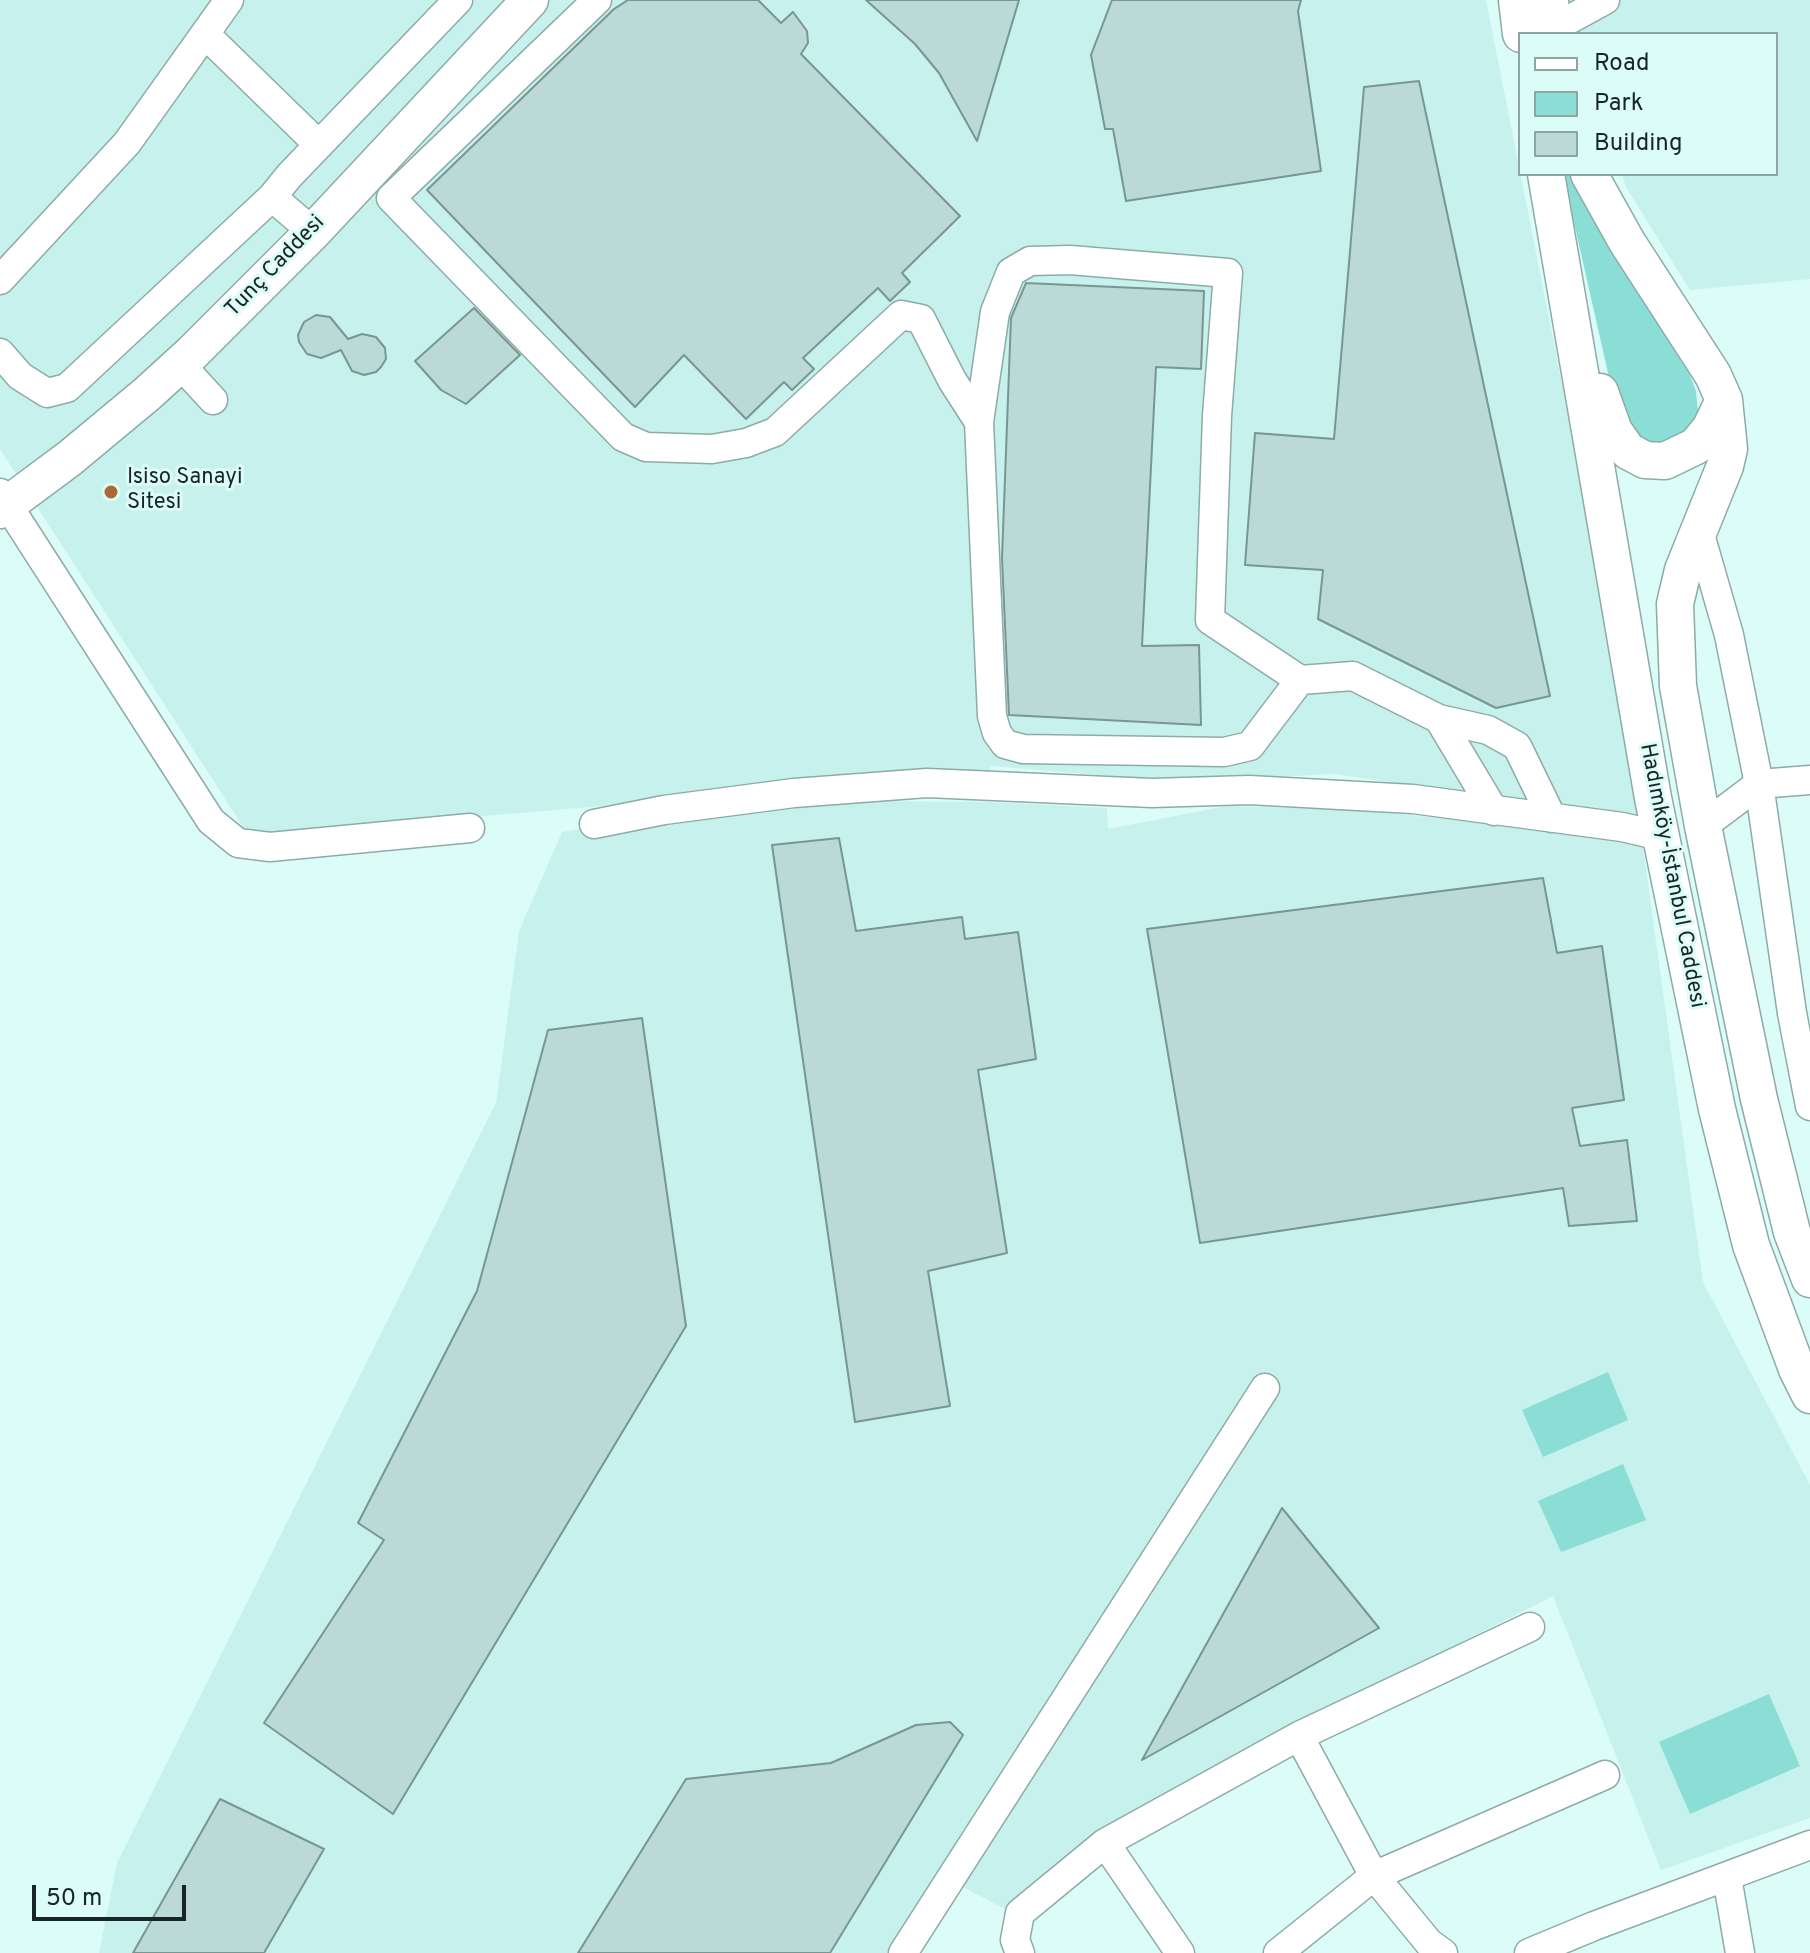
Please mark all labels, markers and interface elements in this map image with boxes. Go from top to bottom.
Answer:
legend [1518,32,1778,176]
text: Road [1594,49,1650,79]
text: Park [1594,89,1644,119]
text: Building [1594,129,1683,159]
street label: Tunç Caddesi [221,210,331,324]
place label: Isiso Sanayi Sitesi [127,466,243,518]
marker: Isiso Sanayi Sitesi [102,483,120,501]
street label: Hadımköy-İstanbul Caddesi [1632,741,1710,1011]
scale bar [36,1869,190,1919]
text: 50 m [46,1884,102,1914]

